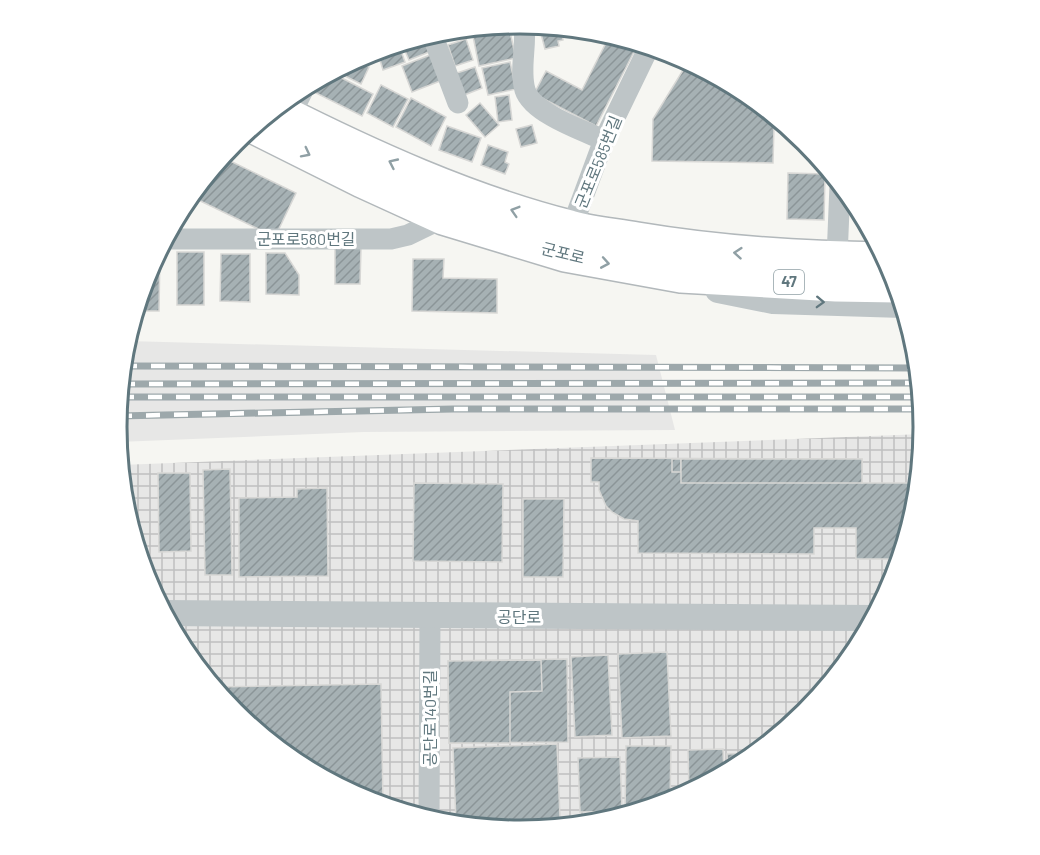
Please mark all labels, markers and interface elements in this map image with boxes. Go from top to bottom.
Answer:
street label: 군포로585번길 [570,113,625,211]
one-way arrow [300,145,311,157]
one-way arrow [389,159,400,171]
one-way arrow [510,206,521,218]
street label: 군포로580번길 [256,229,356,248]
street label: 군포로 [539,238,587,267]
one-way arrow [733,247,742,260]
one-way arrow [600,256,610,269]
road number: 47 [774,270,804,294]
one-way arrow [816,296,825,309]
street label: 공단로 [497,607,541,626]
street label: 공단로140번길 [420,669,439,767]

